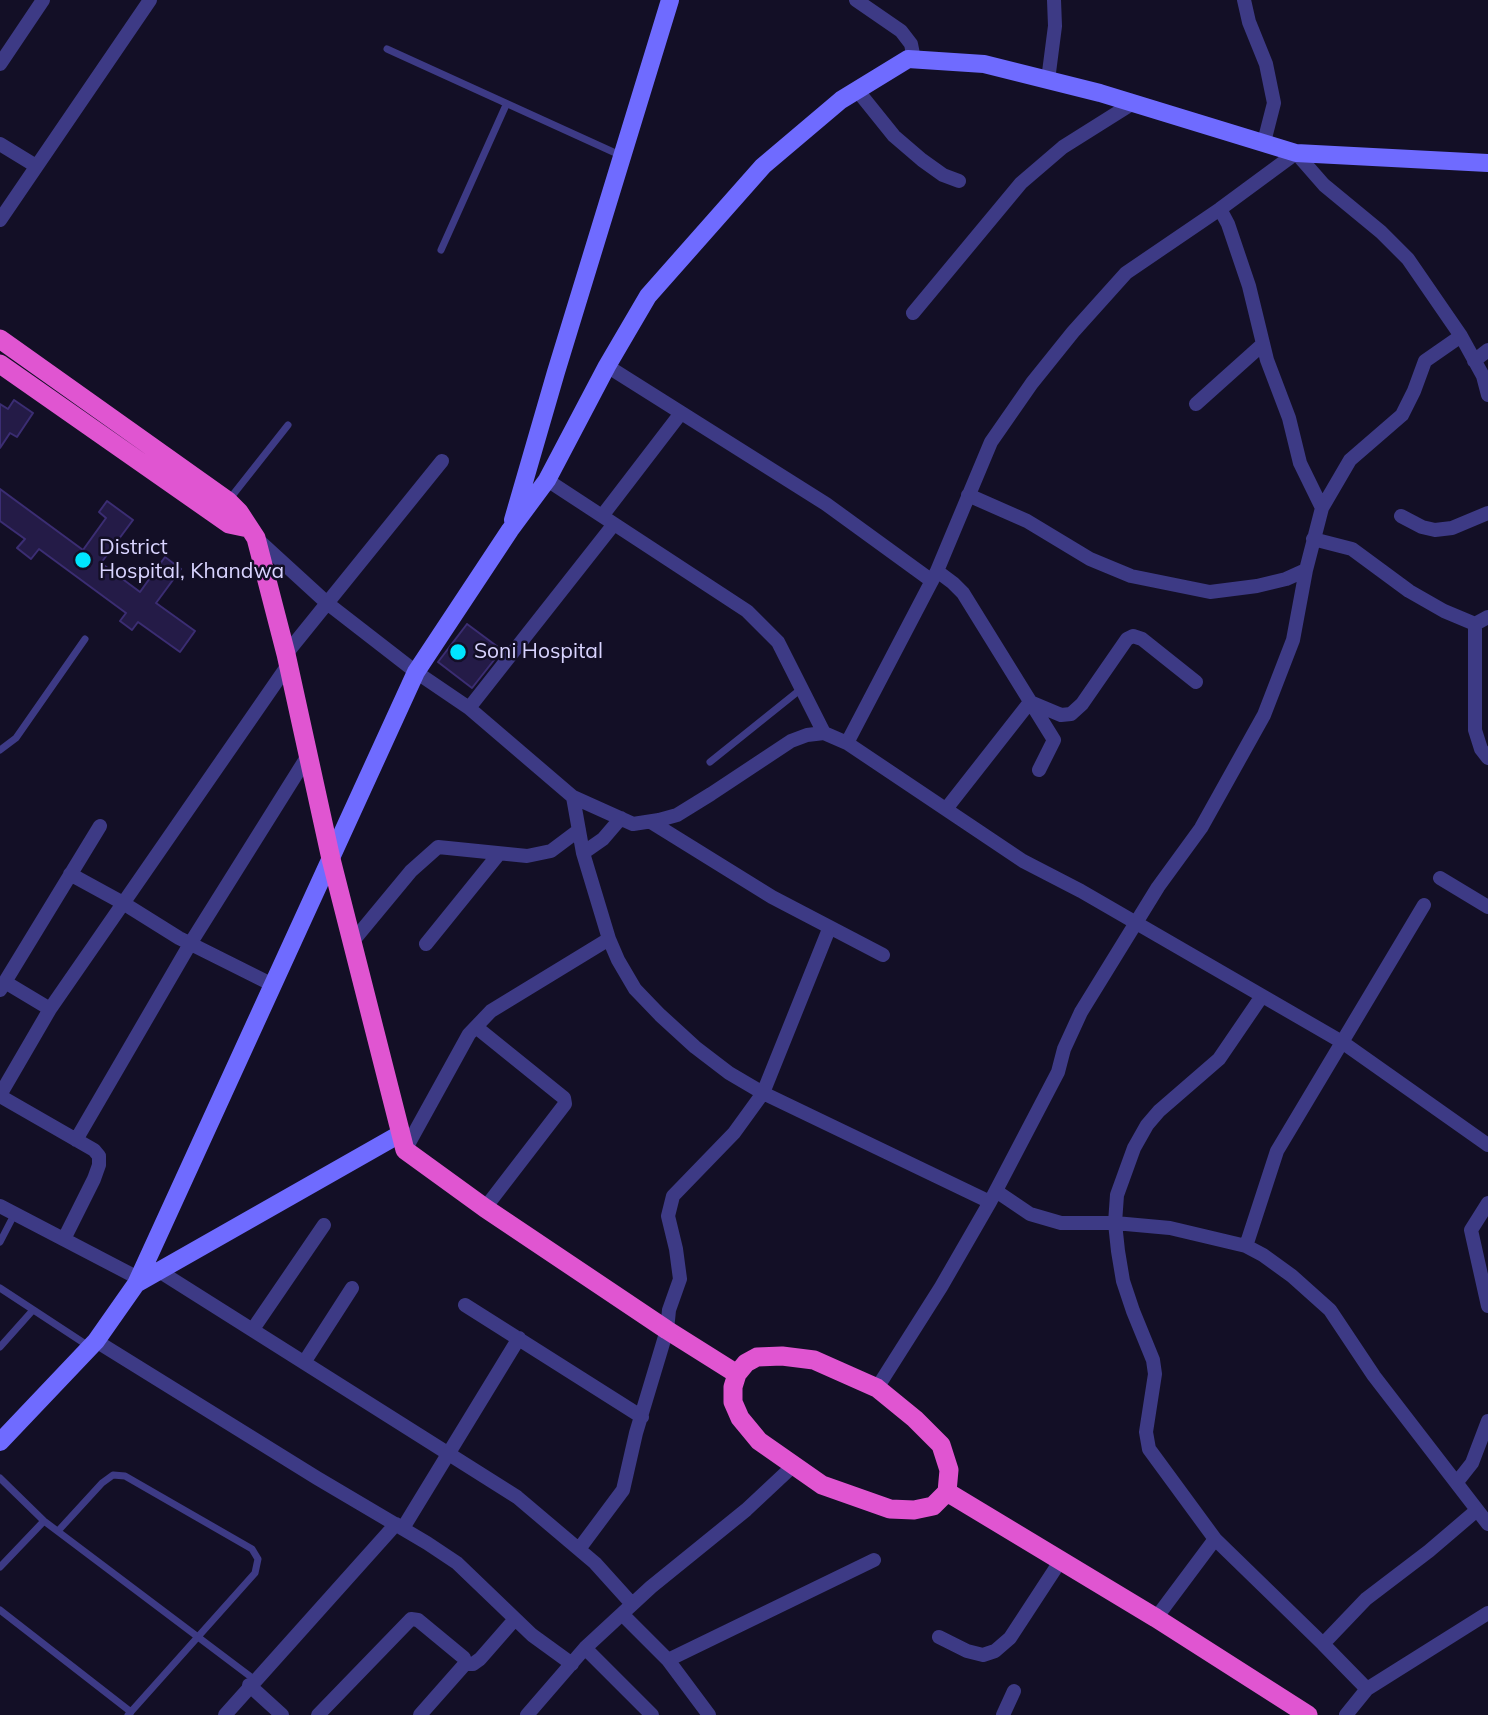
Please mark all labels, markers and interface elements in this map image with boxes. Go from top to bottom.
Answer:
place label: District Hospital, Khandwa [99,535,284,585]
marker: District Hospital, Khandwa [73,550,93,570]
place label: Soni Hospital [474,639,603,665]
marker: Soni Hospital [448,642,468,662]

